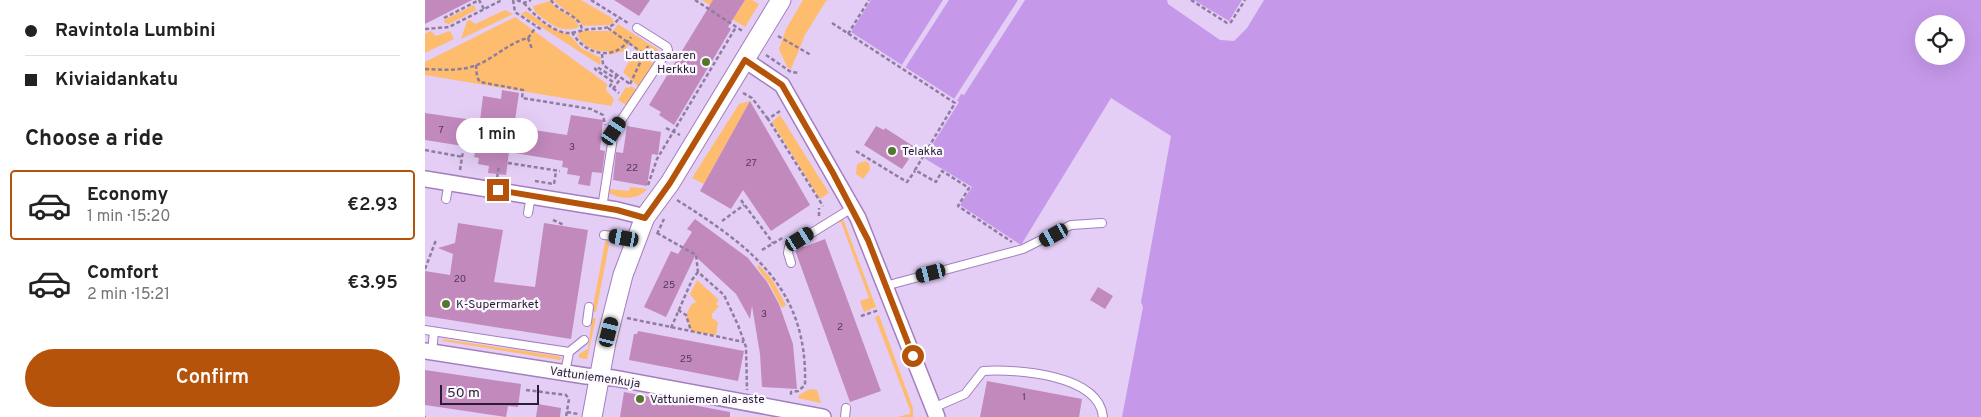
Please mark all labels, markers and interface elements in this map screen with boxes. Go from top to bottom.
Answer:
map controls [1915,15,1965,65]
button: locate [1915,15,1965,65]
text: Ravintola Lumbini [55,19,216,43]
place label: Lauttasaaren Herkku [625,48,696,78]
marker: Lauttasaaren Herkku [700,56,712,68]
text: Kiviaidankatu [55,68,178,92]
car [599,114,628,148]
callout: 1 min [457,118,539,152]
house number: 7 [438,124,444,137]
text: 1 min [478,125,516,145]
text: Choose a ride [25,126,163,153]
house number: 3 [569,141,575,154]
place label: Telakka [902,144,943,160]
marker: Telakka [886,145,898,157]
house number: 27 [745,157,757,170]
house number: 22 [626,162,638,175]
route end [487,179,509,201]
icon: car [27,183,72,228]
text: Economy [87,183,168,207]
text: €2.93 [347,193,398,217]
text: 1 min · 15:20 [87,207,170,227]
car [1037,221,1070,249]
car [783,225,816,253]
car [607,228,640,248]
icon: car [27,261,72,306]
text: Comfort [87,261,159,285]
car [914,262,947,284]
text: €3.95 [347,271,398,295]
house number: 20 [454,273,466,286]
house number: 25 [663,279,675,292]
text: 2 min · 15:21 [87,285,170,305]
place label: K-Supermarket [456,297,539,313]
marker: K-Supermarket [440,298,452,310]
house number: 3 [761,308,767,321]
car [598,316,619,348]
house number: 2 [837,321,843,334]
route start [902,345,924,367]
button: Confirm [25,349,400,407]
house number: 25 [680,353,692,366]
street label: Vattuniemenkuja [549,364,641,392]
scale bar [440,382,539,405]
text: 50 m [447,385,480,402]
house number: 1 [1022,391,1026,404]
place label: Vattuniemen ala-aste [650,392,765,408]
marker: Vattuniemen ala-aste [634,393,646,405]

